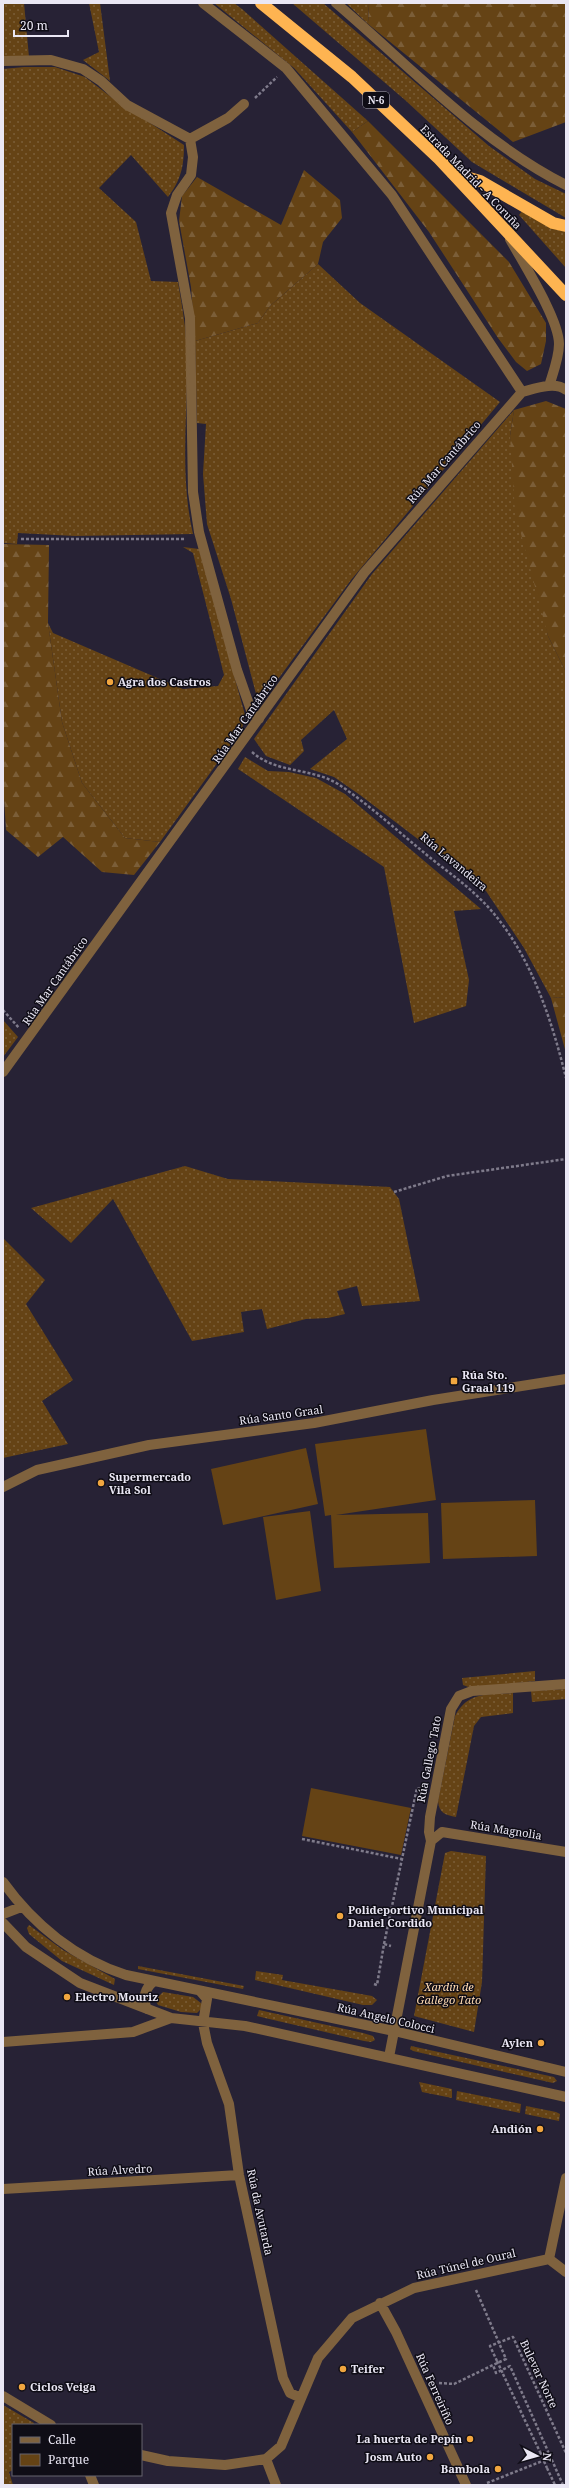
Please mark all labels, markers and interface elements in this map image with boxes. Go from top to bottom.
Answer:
scale bar [14,12,68,38]
text: 20 m [20,17,48,34]
road number: N-6 [363,92,389,108]
street label: Estrada Madrid - A Coruña [417,121,525,232]
street label: Rúa Mar Cantábrico [403,417,484,506]
street label: Rúa Mar Cantábrico [208,671,281,766]
place label: Agra dos Castros [118,674,211,689]
marker: Agra dos Castros [105,677,115,687]
street label: Rúa Lavandeira [418,829,491,894]
street label: Rúa Mar Cantábrico [18,933,91,1028]
place label: Rúa Sto. Graal 119 [462,1367,515,1395]
marker: Rúa Sto. Graal 119 [449,1376,459,1386]
street label: Rúa Santo Graal [238,1401,324,1428]
place label: Supermercado Vila Sol [109,1469,191,1497]
marker: Supermercado Vila Sol [96,1478,106,1488]
street label: Rúa Gallego Tato [413,1714,444,1804]
street label: Rúa Magnolia [469,1816,543,1843]
place label: Polideportivo Municipal Daniel Cordido [348,1902,484,1930]
marker: Polideportivo Municipal Daniel Cordido [335,1911,345,1921]
park label: Xardín de Gallego Tato [417,1979,481,2007]
place label: Electro Mouriz [75,1989,158,2004]
marker: Electro Mouriz [62,1992,72,2002]
street label: Rúa Angelo Colocci [336,1999,437,2036]
place label: Aylen [501,2035,534,2050]
marker: Aylen [536,2038,546,2048]
place label: Andión [491,2121,533,2136]
marker: Andión [535,2124,545,2134]
street label: Rúa Alvedro [87,2160,153,2179]
street label: Rúa da Avutarda [244,2167,277,2256]
street label: Rúa Túnel de Oural [415,2245,518,2282]
street label: Bulevar Norte [517,2337,562,2410]
street label: Rúa Ferreiriño [413,2351,458,2427]
place label: Teifer [351,2361,385,2376]
marker: Teifer [338,2364,348,2374]
place label: Ciclos Veiga [30,2379,96,2394]
marker: Ciclos Veiga [17,2382,27,2392]
legend [12,2424,142,2476]
text: Calle [48,2431,76,2448]
place label: La huerta de Pepín [357,2431,463,2446]
marker: La huerta de Pepín [465,2434,475,2444]
north arrow [517,2436,557,2476]
place label: Josm Auto [364,2449,422,2464]
text: Parque [48,2451,89,2468]
marker: Josm Auto [425,2452,435,2462]
text: N [539,2452,555,2463]
place label: Bambola [441,2461,490,2476]
marker: Bambola [493,2464,503,2474]

